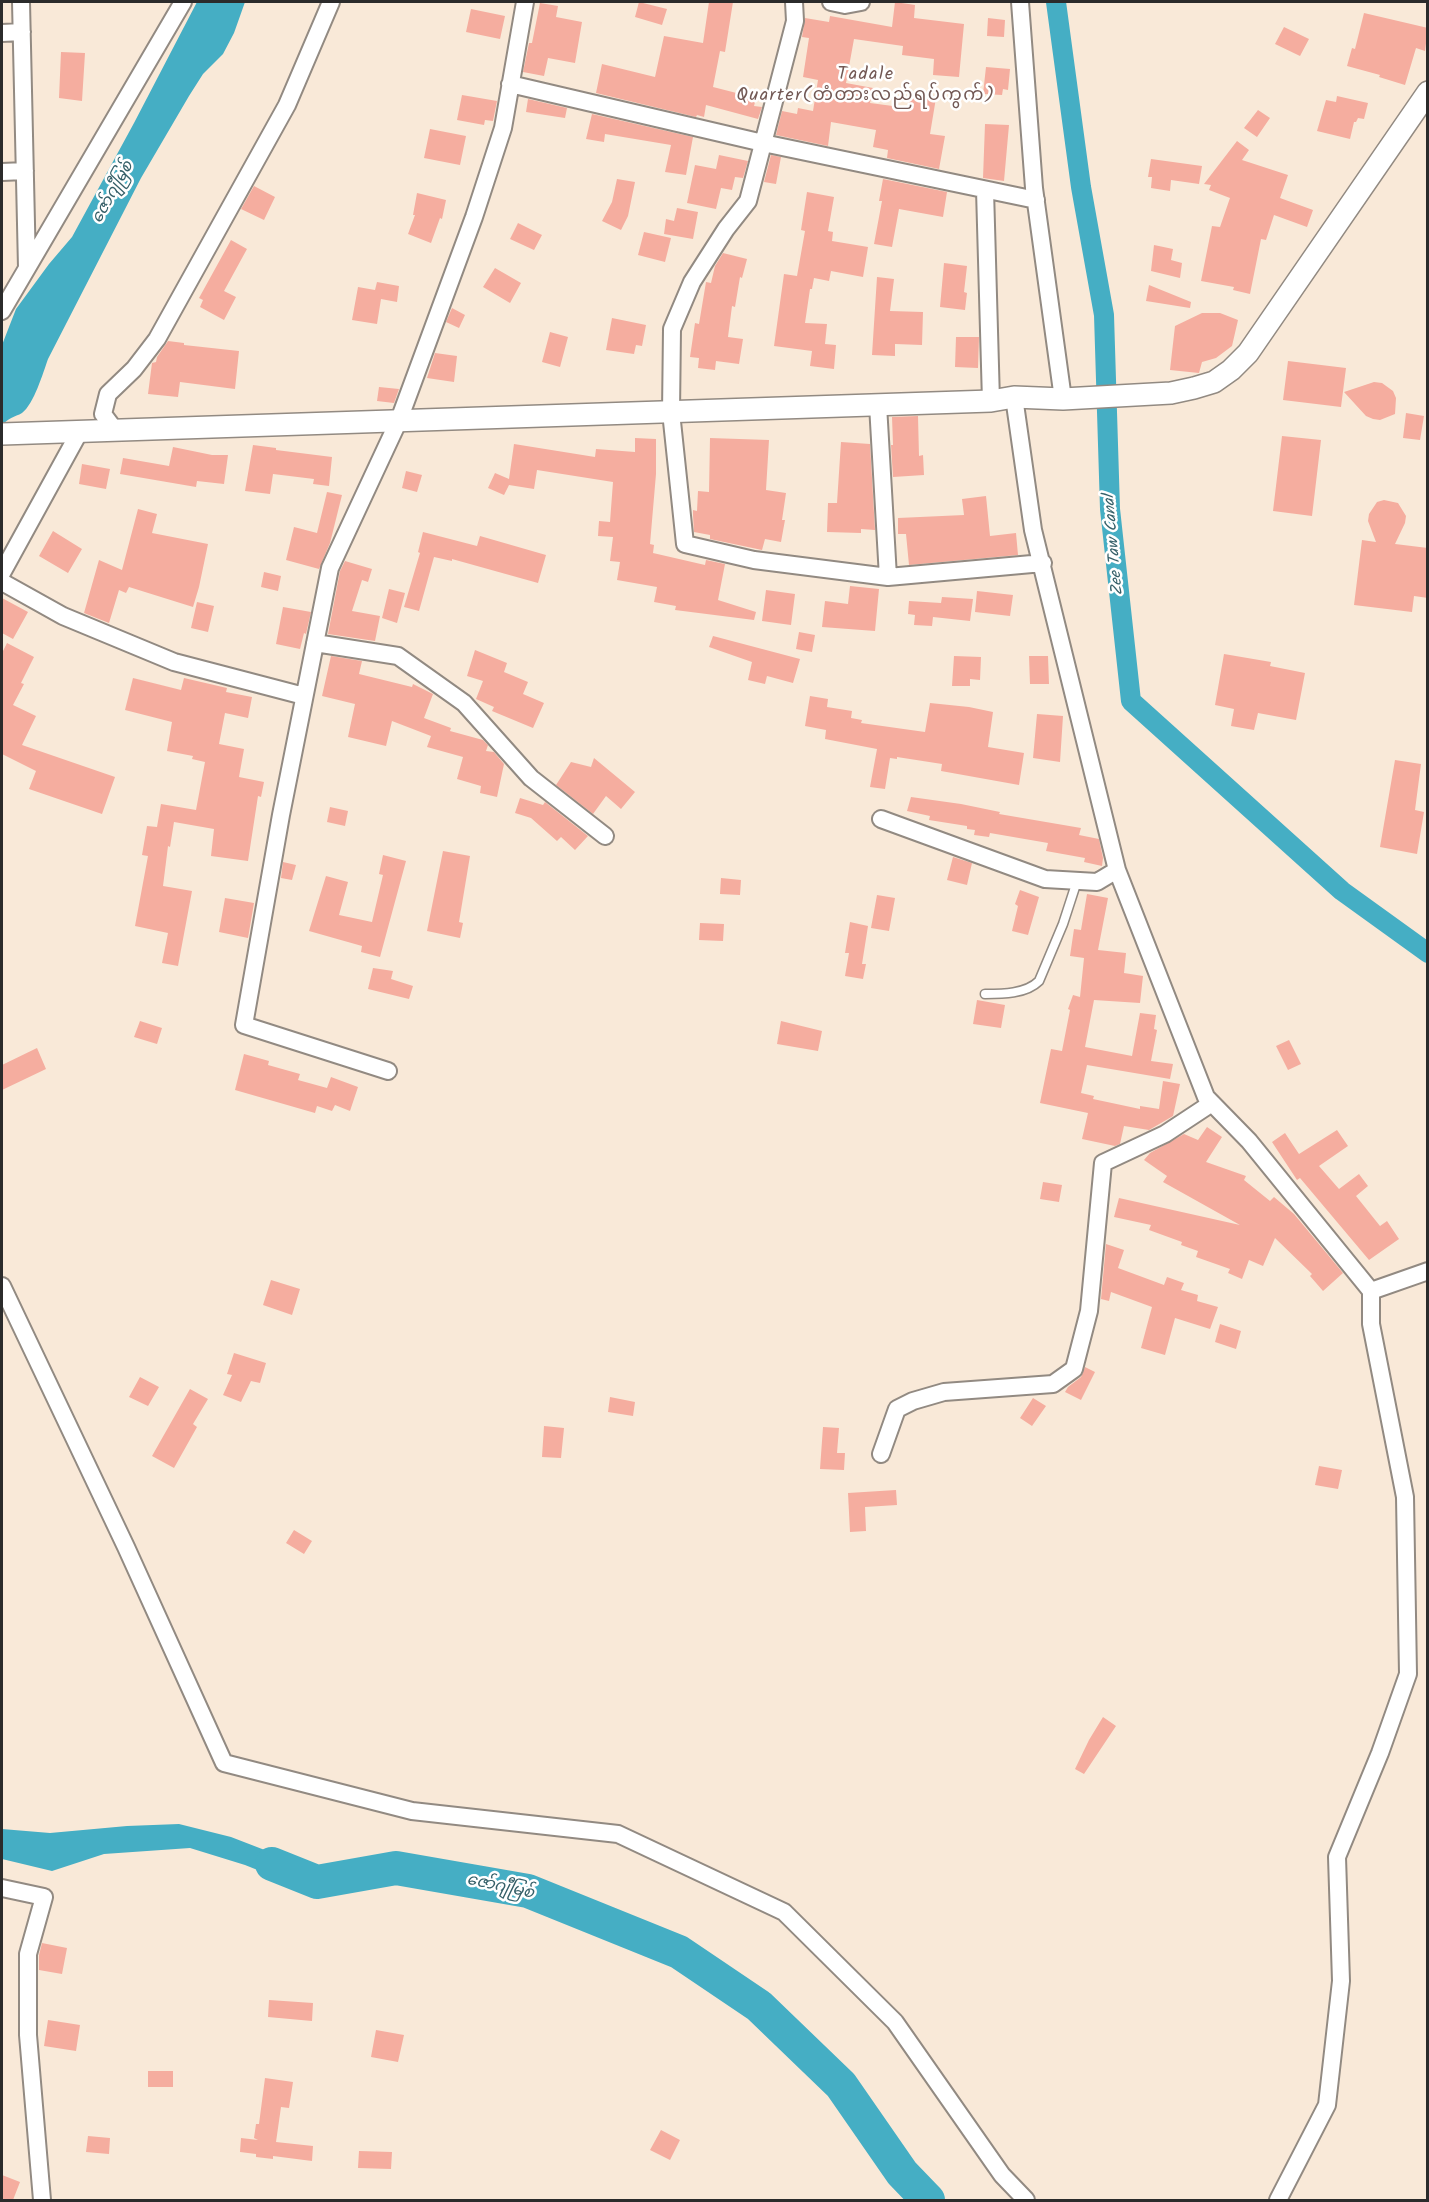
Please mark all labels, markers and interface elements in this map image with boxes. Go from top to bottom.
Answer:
district label: Tadale Quarter(တံတားလည်ရပ်ကွက်) [749,65,983,107]
water label: ဇော်ဂျီမြစ် [89,159,139,227]
water label: Zee Taw Canal [1101,494,1129,596]
water label: ဇော်ဂျီမြစ် [465,1872,535,1904]

